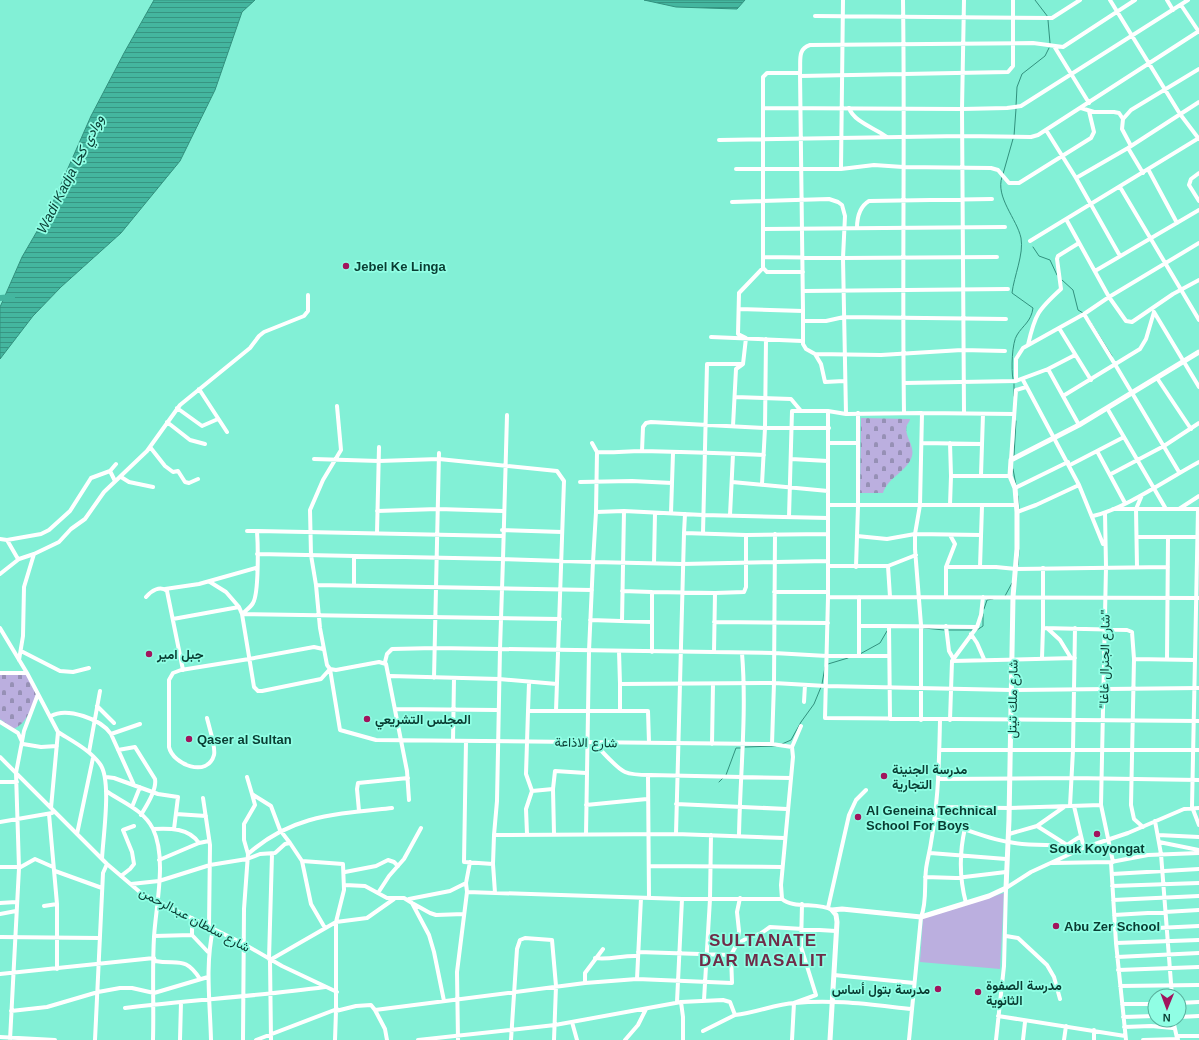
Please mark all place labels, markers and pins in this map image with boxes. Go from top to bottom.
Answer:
place label: Jebel Ke Linga [354,259,447,274]
marker: Jebel Ke Linga [341,261,351,271]
place label: جبل امير [156,647,204,663]
marker: جبل امير [144,649,154,659]
place label: المجلس التشريعي [375,712,471,730]
marker: المجلس التشريعي [362,714,372,724]
place label: Qaser al Sultan [197,732,292,747]
marker: Qaser al Sultan [184,734,194,744]
place label: مدرسة الجنينة التجارية [892,762,967,793]
marker: مدرسة الجنينة التجارية [879,771,889,781]
place label: Al Geneina Technical School For Boys [866,803,997,833]
marker: Al Geneina Technical School For Boys [853,812,863,822]
marker: Souk Koyongat [1092,829,1102,839]
place label: Souk Koyongat [1049,841,1145,856]
place label: Abu Zer School [1064,919,1160,934]
marker: Abu Zer School [1051,921,1061,931]
place label: مدرسة الصفوة الثانوية [986,978,1062,1009]
place label: مدرسة بتول أساس [832,982,930,998]
marker: مدرسة بتول أساس [933,984,943,994]
marker: مدرسة الصفوة الثانوية [973,987,983,997]

